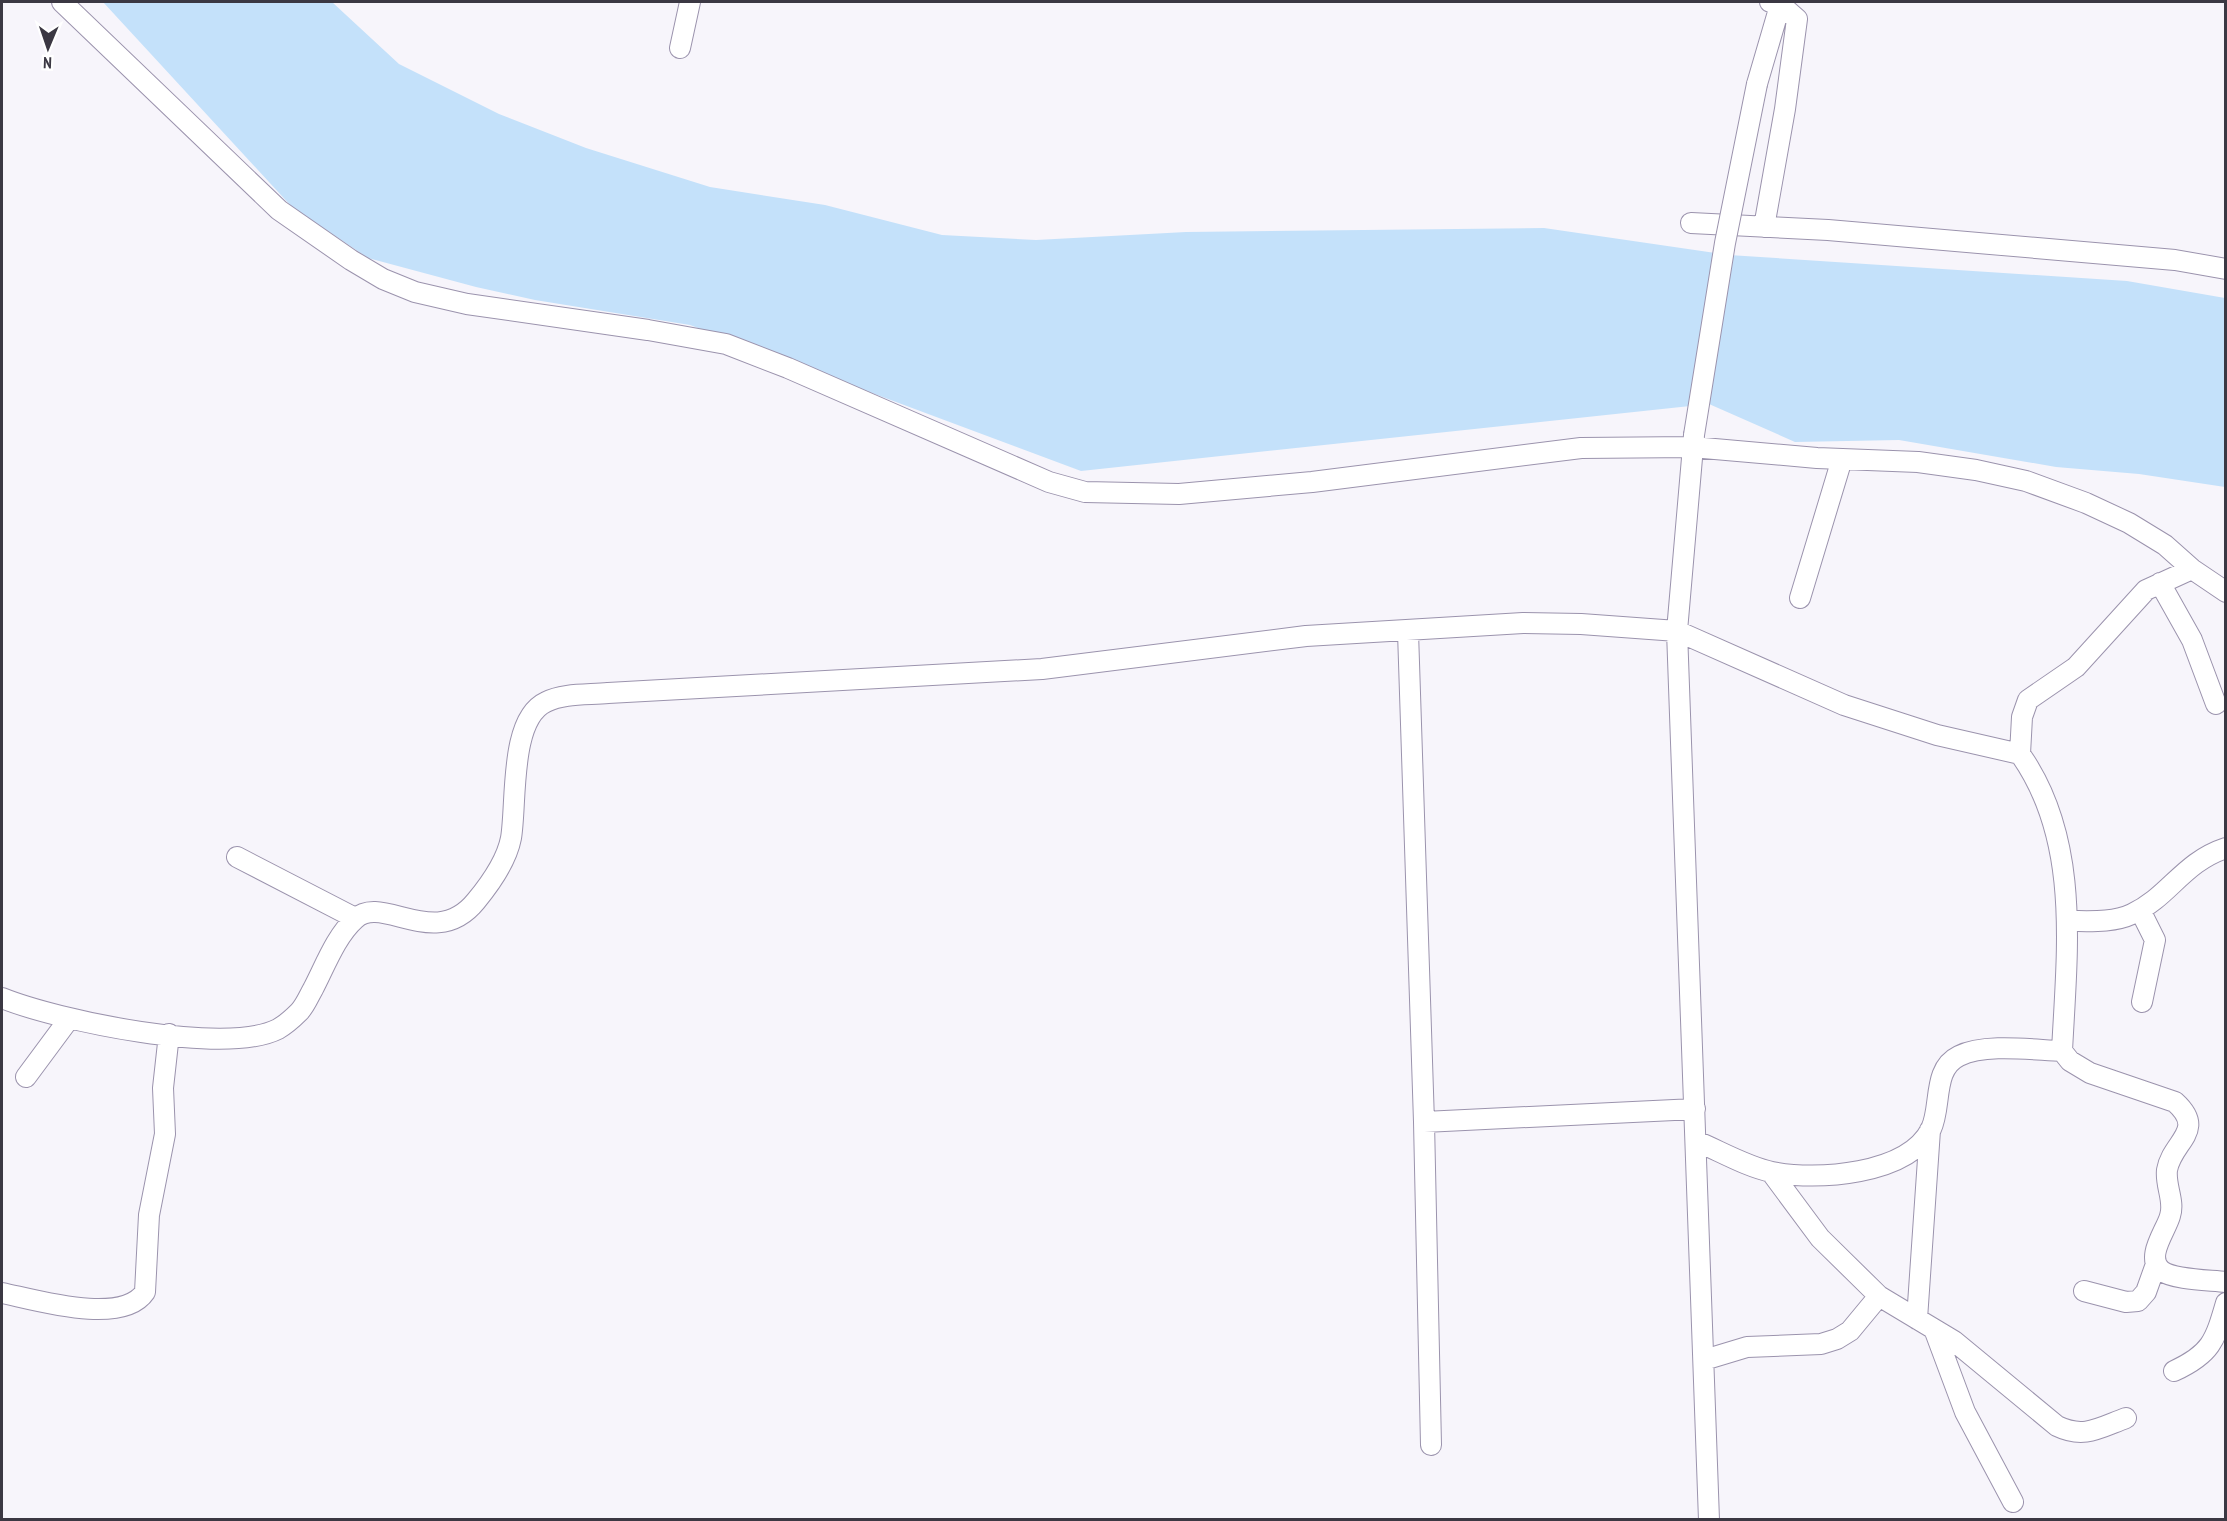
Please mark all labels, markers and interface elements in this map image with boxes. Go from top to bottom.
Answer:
north arrow [18,18,78,78]
text: N [43,53,52,73]

